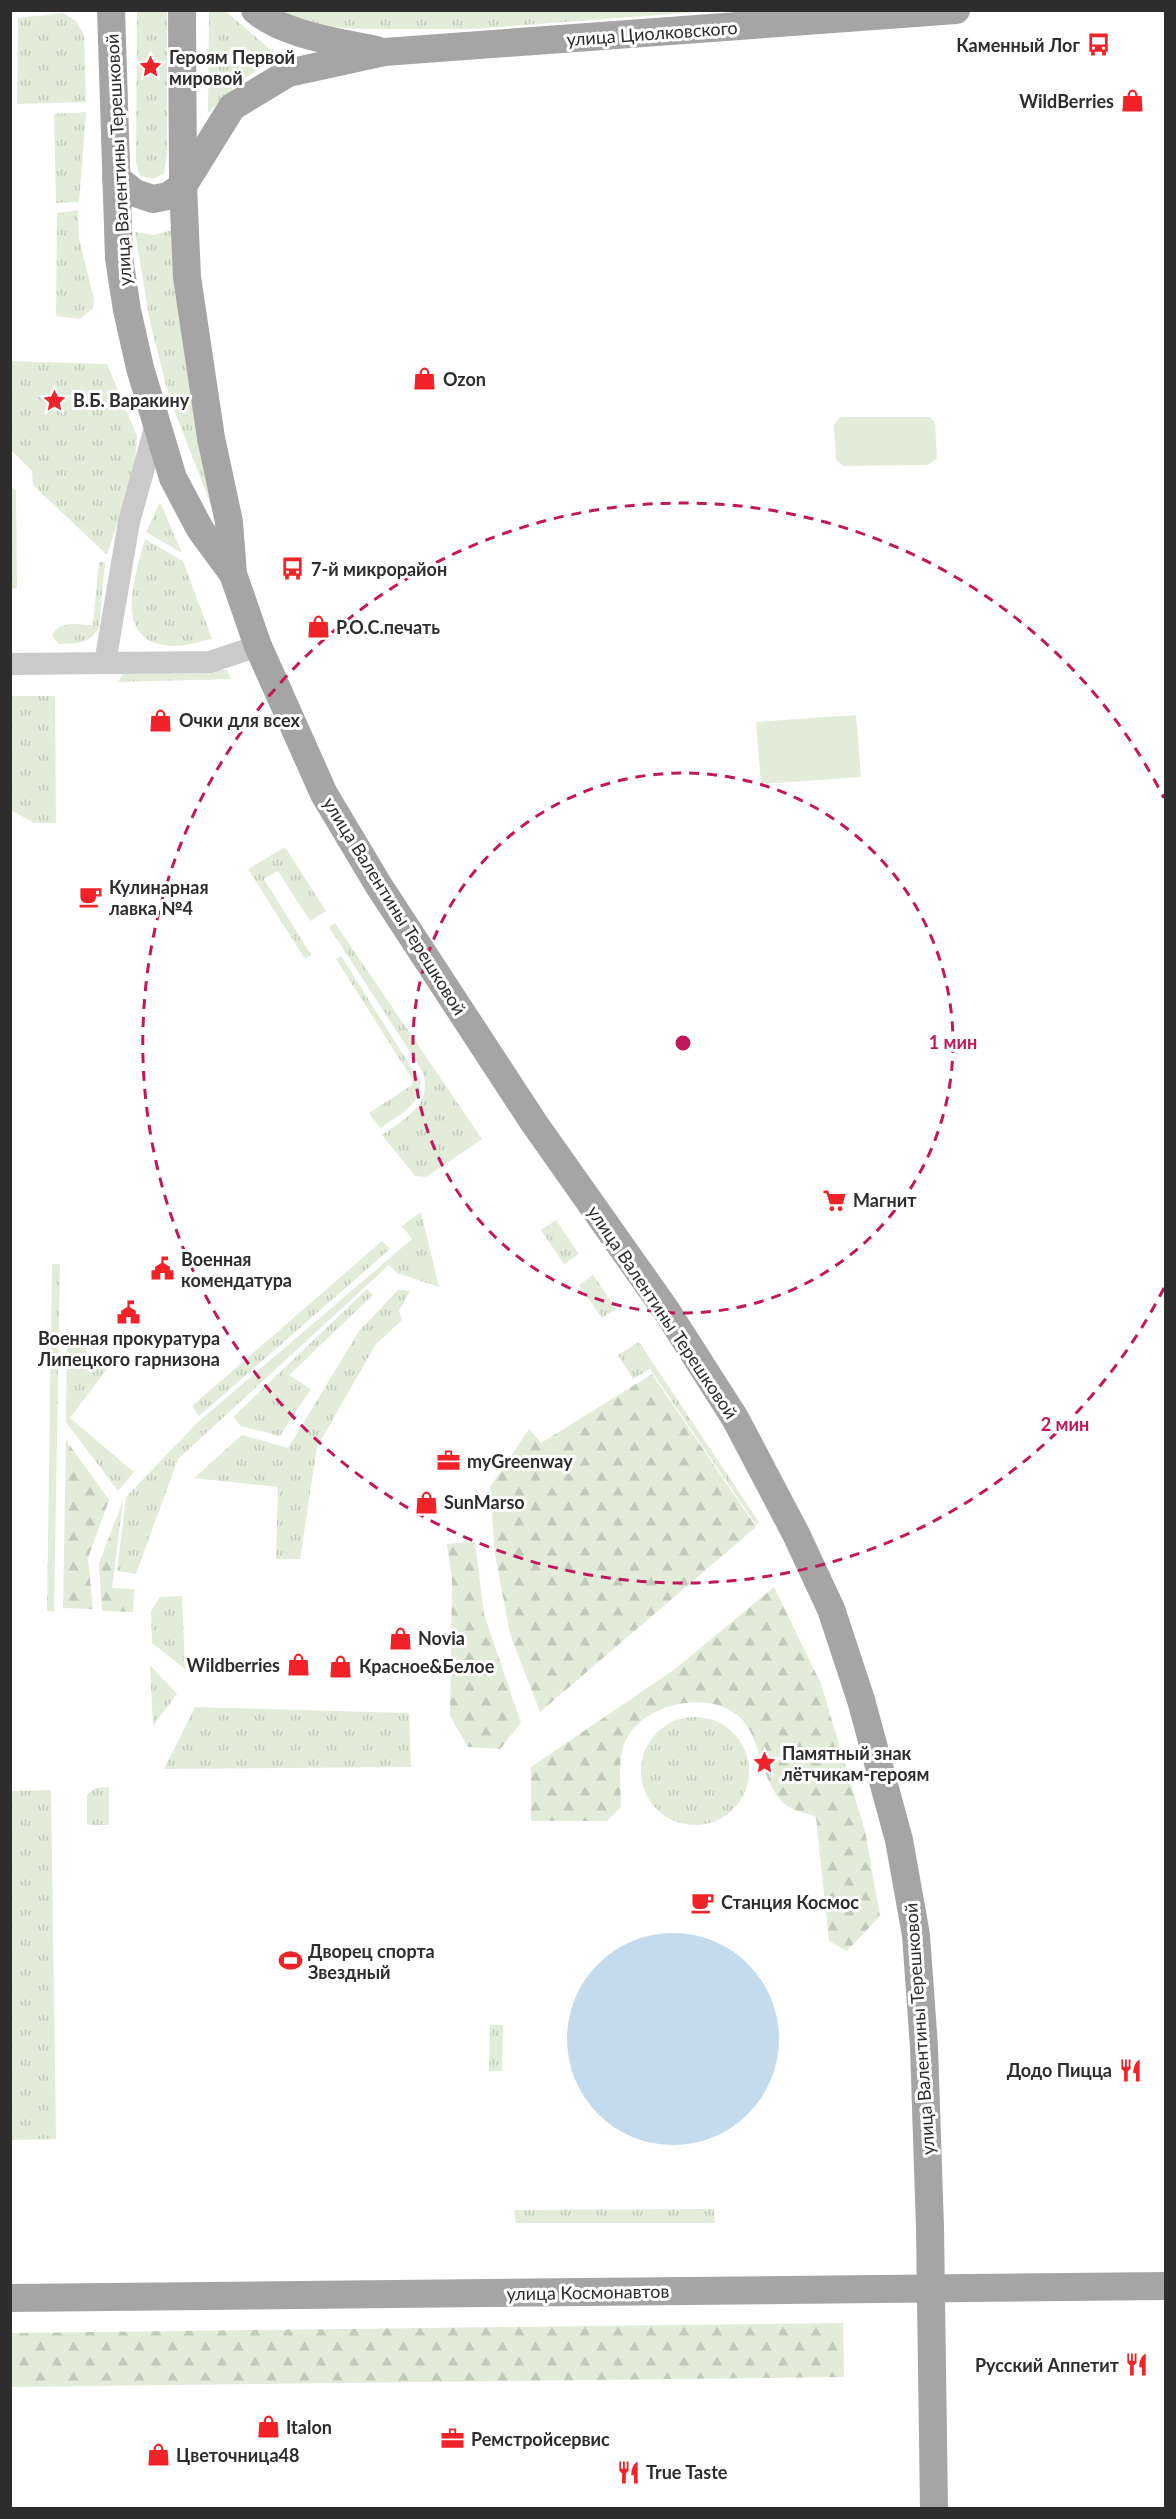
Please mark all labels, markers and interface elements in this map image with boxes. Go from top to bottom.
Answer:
street label: улица Циолковского [566,16,738,50]
bus stop icon: Каменный Лог [1085,32,1111,58]
street label: улица Валентины Терешковой [100,33,136,287]
place label: Каменный Лог [956,34,1080,56]
place label: Героям Первой мировой [169,46,295,89]
place icon: Героям Первой мировой [138,54,164,80]
shop icon: WildBerries [1119,88,1145,114]
place label: WildBerries [1019,90,1114,112]
shop icon: Ozon [412,366,438,392]
place label: Ozon [443,368,486,390]
place icon: В.Б. Варакину [42,387,68,413]
place label: В.Б. Варакину [73,389,190,411]
bus stop icon: 7-й микрорайон [280,556,306,582]
place label: 7-й микрорайон [311,558,447,580]
shop icon: Р.О.С.печать [305,614,331,640]
place label: Р.О.С.печать [336,616,440,638]
shop icon: Очки для всех [148,707,174,733]
place label: Очки для всех [179,709,300,731]
street label: улица Валентины Терешковой [319,793,471,1019]
place label: Кулинарная лавка №4 [109,876,209,919]
cafe icon: Кулинарная лавка №4 [78,884,104,910]
text: 1 мин [929,1031,977,1053]
centre of rings [673,1033,693,1053]
supermarket icon: Магнит [822,1187,848,1213]
place label: Магнит [853,1189,917,1211]
street label: улица Валентины Терешковой [583,1201,743,1423]
place label: Военная комендатура [181,1248,292,1291]
public building icon: Военная комендатура [150,1256,176,1282]
public building icon: Военная прокуратура Липецкого гарнизона [116,1299,142,1325]
place label: Военная прокуратура Липецкого гарнизона [37,1327,220,1370]
text: 2 мин [1041,1413,1089,1435]
office icon: myGreenway [436,1448,462,1474]
place label: myGreenway [467,1450,573,1472]
shop icon: SunMarso [413,1489,439,1515]
place label: SunMarso [444,1491,525,1513]
shop icon: Novia [387,1625,413,1651]
place label: Novia [418,1627,465,1649]
shop icon: Wildberries [285,1652,311,1678]
shop icon: Красное&Белое [328,1653,354,1679]
place label: Wildberries [187,1654,280,1676]
place label: Красное&Белое [359,1655,495,1677]
place label: Памятный знак лётчикам-героям [782,1742,929,1785]
place icon: Памятный знак лётчикам-героям [751,1750,777,1776]
cafe icon: Станция Космос [690,1889,716,1915]
place label: Станция Космос [721,1891,859,1913]
street label: улица Валентины Терешковой [899,1902,939,2156]
place label: Дворец спорта Звездный [308,1940,435,1983]
sports icon: Дворец спорта Звездный [277,1948,303,1974]
restaurant icon: Додо Пицца [1117,2057,1143,2083]
place label: Додо Пицца [1007,2059,1112,2081]
street label: улица Космонавтов [507,2280,670,2304]
restaurant icon: Русский Аппетит [1124,2352,1150,2378]
place label: Русский Аппетит [975,2354,1120,2376]
shop icon: Italon [255,2414,281,2440]
place label: Italon [286,2416,332,2438]
office icon: Ремстройсервис [440,2426,466,2452]
place label: Ремстройсервис [471,2428,610,2450]
shop icon: Цветочница48 [145,2442,171,2468]
place label: Цветочница48 [176,2444,299,2466]
restaurant icon: True Taste [615,2459,641,2485]
place label: True Taste [646,2461,728,2483]

